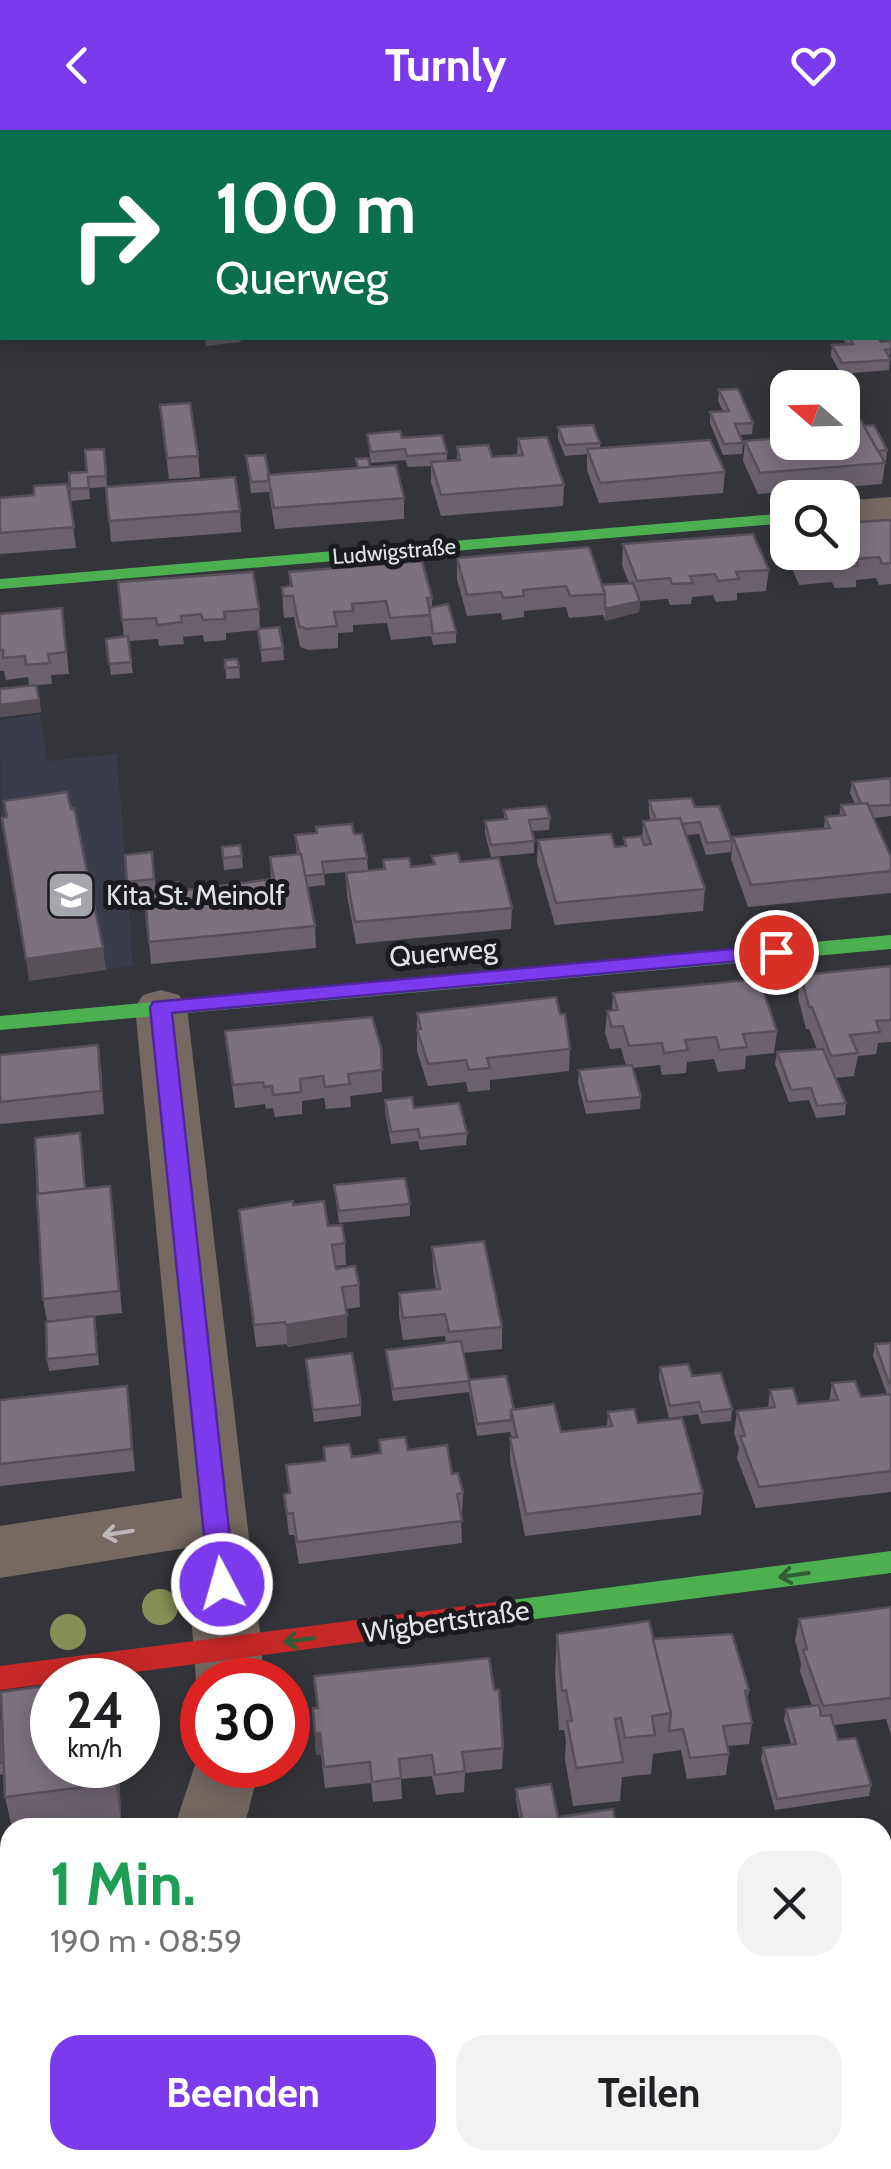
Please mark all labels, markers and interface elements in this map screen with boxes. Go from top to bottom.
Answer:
icon: back [50,38,105,93]
text: Turnly [385,38,506,92]
icon: heart [786,38,841,93]
text: 100 m [215,165,416,251]
icon: right [50,170,180,300]
text: Querweg [215,251,388,305]
north arrow [770,370,860,460]
map controls [770,370,860,570]
button: search [770,480,860,570]
street label: Ludwigstraße [331,533,457,570]
school or university icon: Kita St. Meinolf [45,869,97,921]
place label: Kita St. Meinolf [106,878,285,912]
pin [734,910,819,995]
icon: arrive [749,925,804,980]
street label: Querweg [388,930,499,974]
one-way arrow [103,1524,135,1543]
position arrow [170,1532,274,1636]
one-way arrow [779,1566,811,1585]
street label: Wigbertstraße [361,1592,531,1650]
one-way arrow [283,1632,315,1650]
speed limit sign: 30 [180,1658,310,1788]
text: 24 [66,1680,124,1741]
text: km/h [68,1733,122,1763]
text: 1 Min. [50,1847,196,1920]
button: close [737,1851,842,1956]
text: 190 m · 08:59 [50,1921,242,1960]
button: Beenden [50,2035,436,2150]
button: Teilen [456,2035,842,2150]

